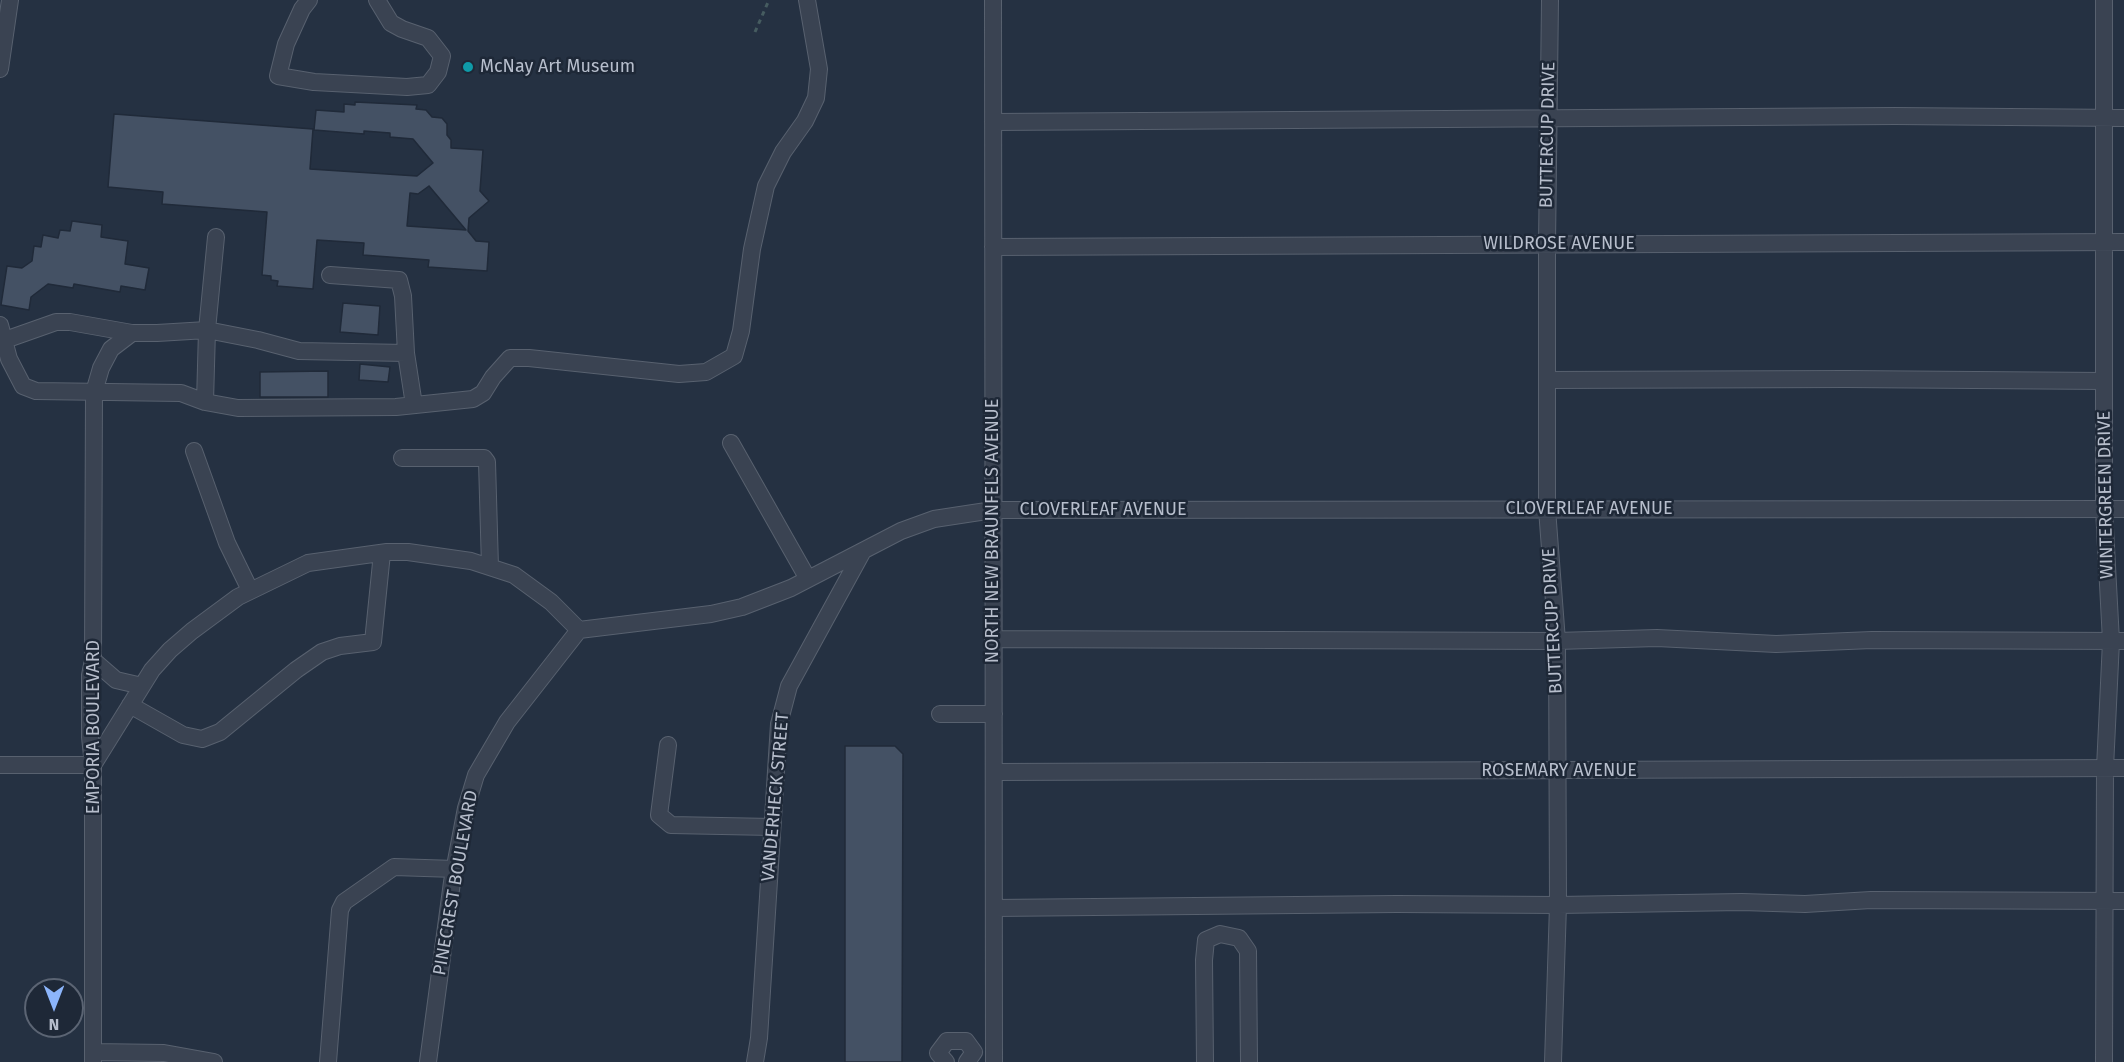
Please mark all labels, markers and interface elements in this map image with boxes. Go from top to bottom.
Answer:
place label: McNay Art Museum [480,56,635,78]
marker: McNay Art Museum [461,60,475,74]
street label: BUTTERCUP DRIVE [1536,62,1560,208]
street label: WILDROSE AVENUE [1483,233,1635,255]
street label: NORTH NEW BRAUNFELS AVENUE [982,399,1004,663]
street label: WINTERGREEN DRIVE [2094,411,2118,579]
street label: CLOVERLEAF AVENUE [1505,498,1673,520]
street label: CLOVERLEAF AVENUE [1019,499,1187,521]
street label: BUTTERCUP DRIVE [1538,547,1568,695]
street label: EMPORIA BOULEVARD [83,640,105,814]
street label: VANDERHECK STREET [758,712,794,882]
street label: ROSEMARY AVENUE [1481,760,1637,782]
street label: PINECREST BOULEVARD [429,789,483,977]
north arrow [24,978,84,1038]
text: N [49,1015,59,1034]

